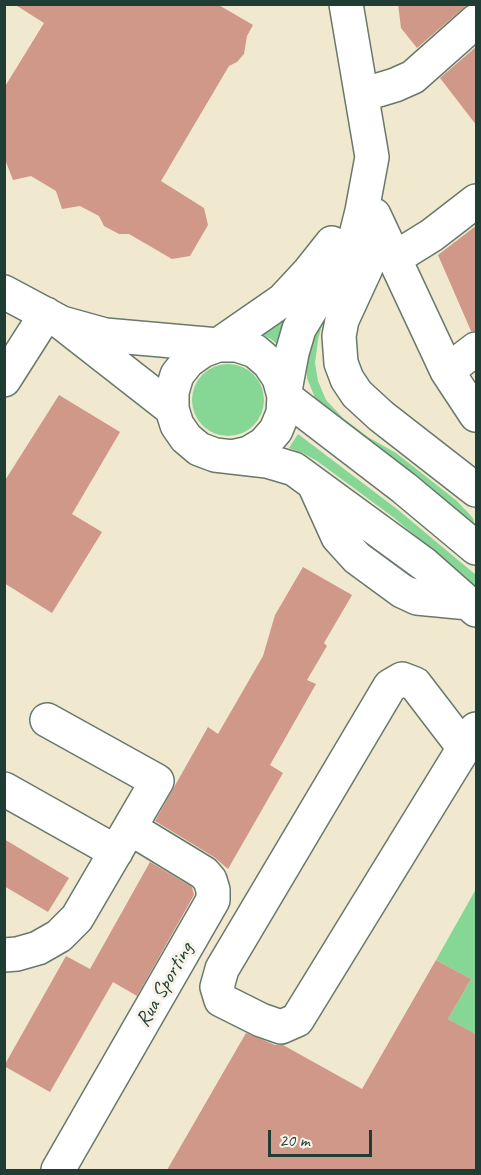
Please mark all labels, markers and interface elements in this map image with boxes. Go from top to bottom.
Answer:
street label: Rua Sporting [131,939,199,1031]
scale bar [271,1118,374,1156]
text: 20 m [279,1129,310,1151]

